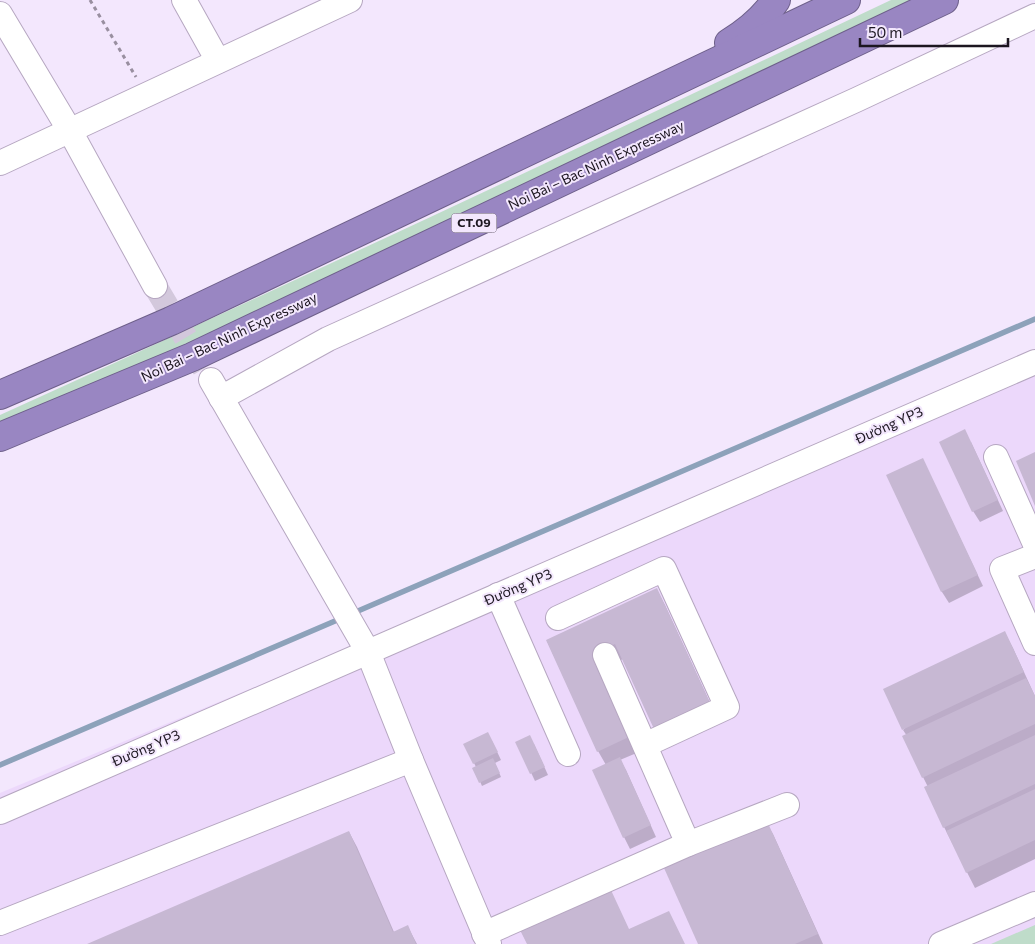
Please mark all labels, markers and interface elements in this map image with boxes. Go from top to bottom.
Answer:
scale bar [860,15,1008,47]
text: 50 m [868,23,902,41]
street label: Noi Bai – Bac Ninh Expressway [505,116,687,213]
road number: CT.09 [452,214,496,232]
street label: Noi Bai – Bac Ninh Expressway [138,288,320,385]
street label: Đường YP3 [851,402,925,447]
street label: Đường YP3 [480,565,554,609]
street label: Đường YP3 [108,726,182,770]

